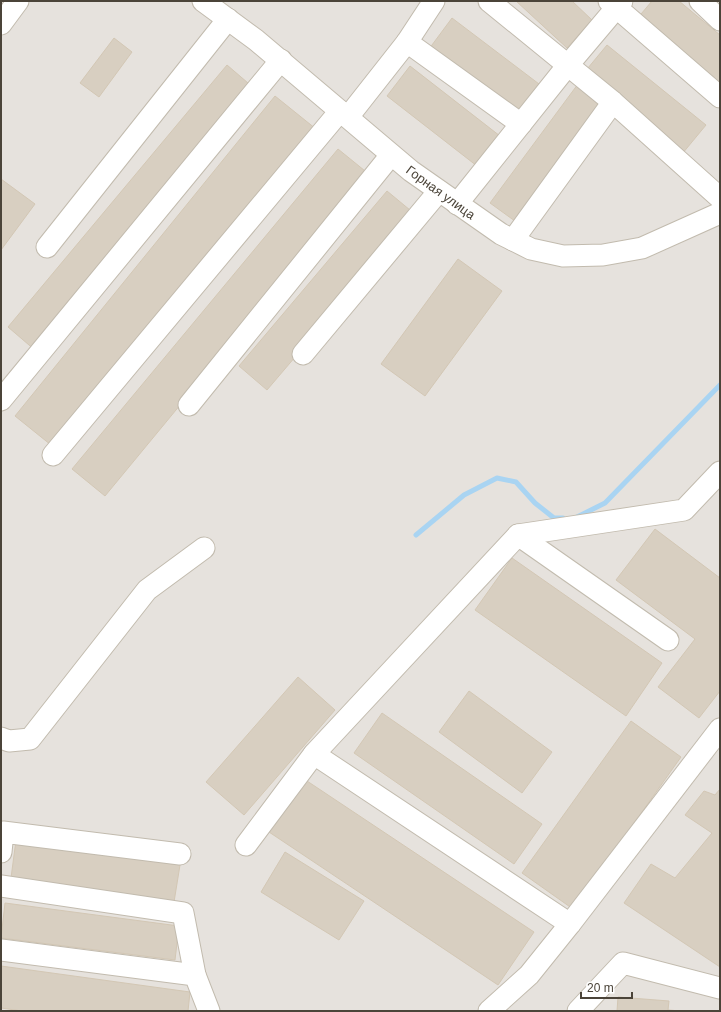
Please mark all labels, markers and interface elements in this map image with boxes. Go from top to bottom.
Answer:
street label: Горная улица [403,162,479,223]
scale bar [581,974,632,1000]
text: 20 m [587,981,614,995]

